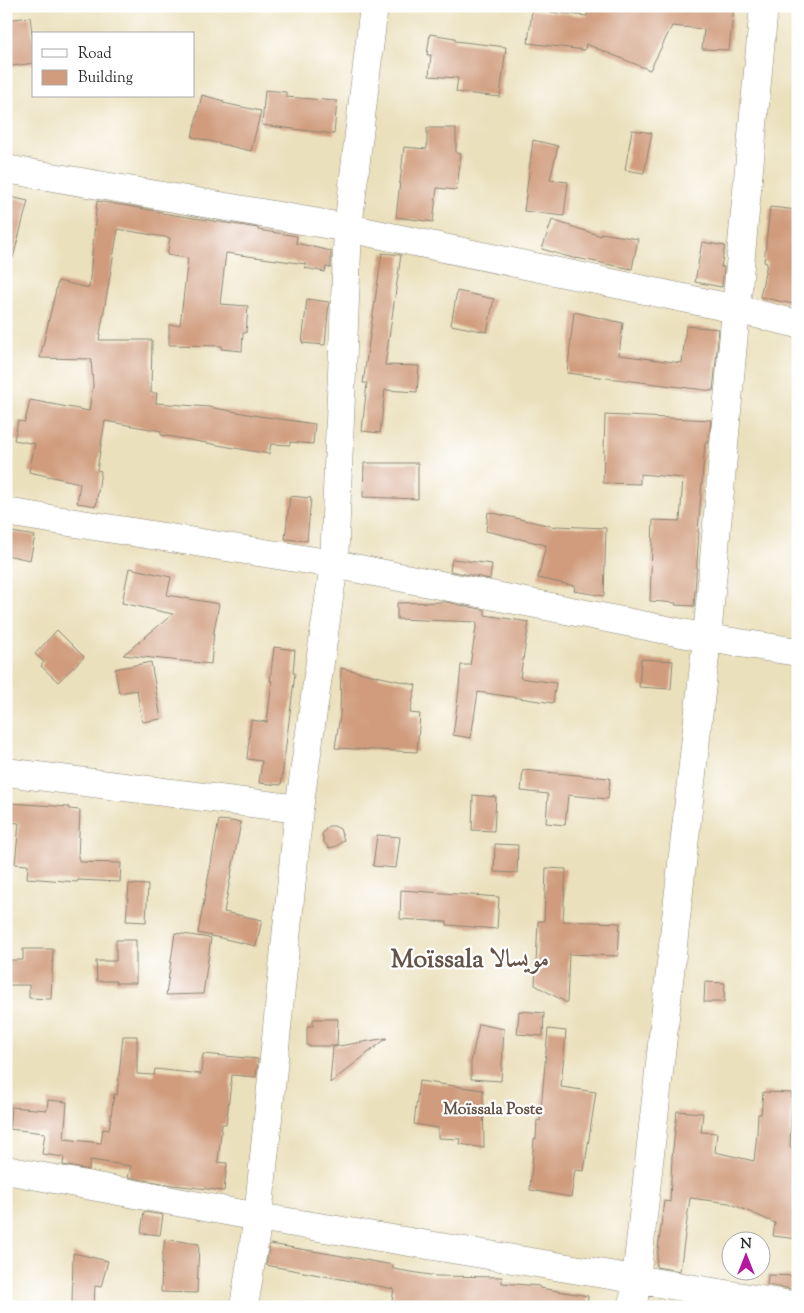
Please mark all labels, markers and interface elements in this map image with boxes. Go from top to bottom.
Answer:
legend [32,32,195,98]
text: Road [78,44,112,65]
text: Building [78,68,133,89]
district label: Moïssala مويسالا [391,943,549,979]
district label: Moïssala Poste [443,1099,543,1122]
north arrow [722,1230,772,1280]
text: N [740,1235,752,1255]

